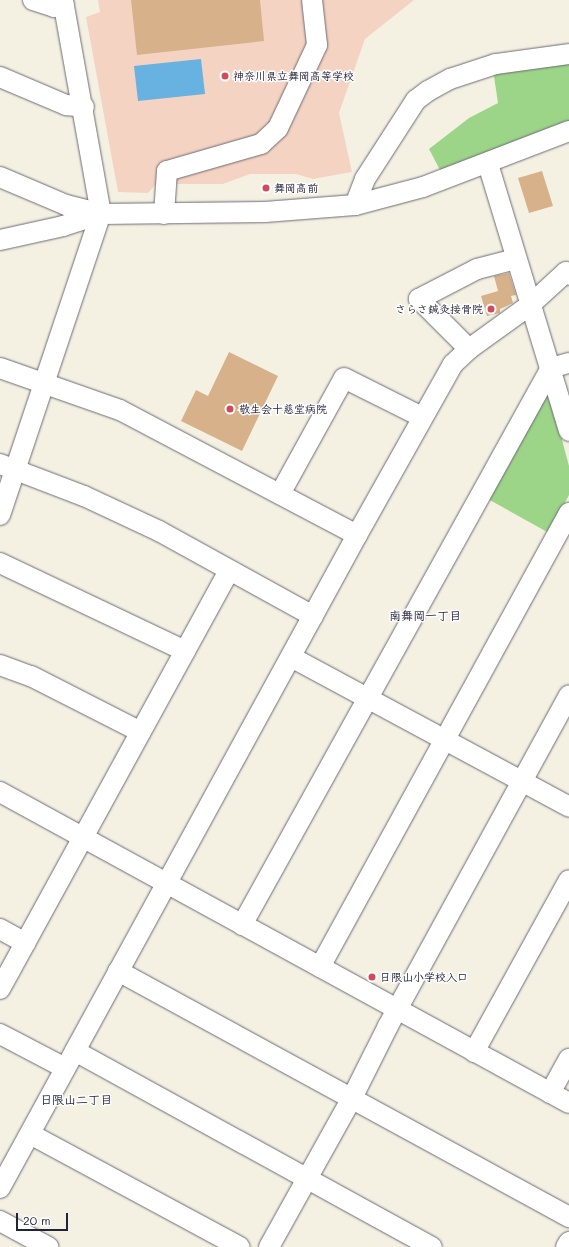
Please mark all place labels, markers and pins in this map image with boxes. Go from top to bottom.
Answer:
place label: 神奈川県立舞岡高等学校 [233,69,354,83]
marker: 神奈川県立舞岡高等学校 [220,71,230,81]
place label: 舞岡高前 [274,181,318,195]
marker: 舞岡高前 [261,183,271,193]
place label: さらさ鍼灸接骨院 [395,302,483,316]
marker: さらさ鍼灸接骨院 [486,304,496,314]
place label: 敬生会十慈堂病院 [239,402,327,416]
marker: 敬生会十慈堂病院 [224,403,236,415]
place label: 日限山小学校入口 [380,970,468,984]
marker: 日限山小学校入口 [367,972,377,982]

